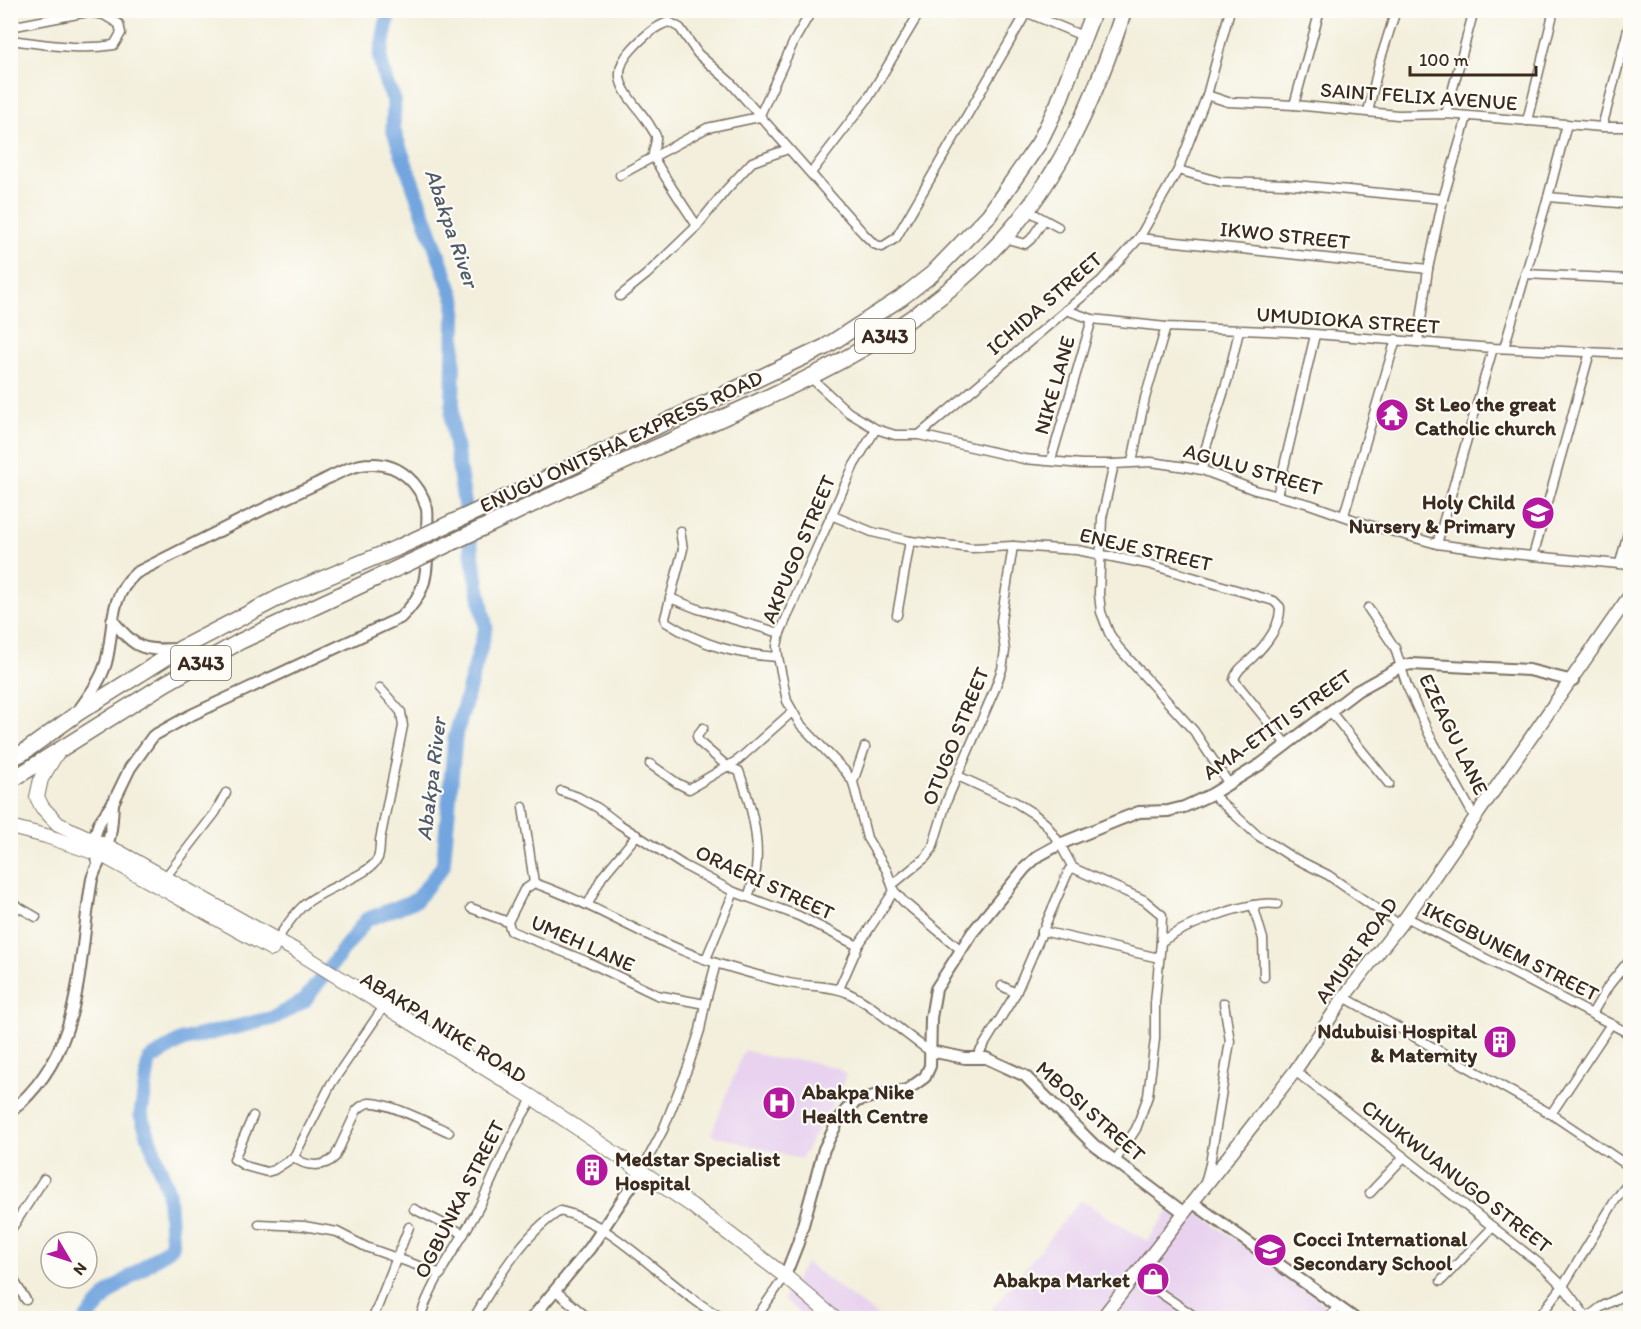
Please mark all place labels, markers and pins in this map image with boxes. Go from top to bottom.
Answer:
place label: St Leo the great Catholic church [1415,391,1557,440]
temple icon: St Leo the great Catholic church [1374,397,1410,433]
place label: Holy Child Nursery & Primary [1349,489,1516,539]
school or university icon: Holy Child Nursery & Primary [1520,495,1556,531]
place label: Ndubuisi Hospital & Maternity [1317,1018,1478,1068]
building icon: Ndubuisi Hospital & Maternity [1482,1024,1518,1060]
place label: Abakpa Nike Health Centre [801,1079,928,1128]
hospital icon: Abakpa Nike Health Centre [761,1085,797,1121]
place label: Medstar Specialist Hospital [615,1146,780,1196]
building icon: Medstar Specialist Hospital [574,1152,610,1188]
place label: Cocci International Secondary School [1293,1226,1468,1276]
school or university icon: Cocci International Secondary School [1252,1232,1288,1268]
shop icon: Abakpa Market [1135,1261,1171,1297]
place label: Abakpa Market [992,1267,1130,1293]

